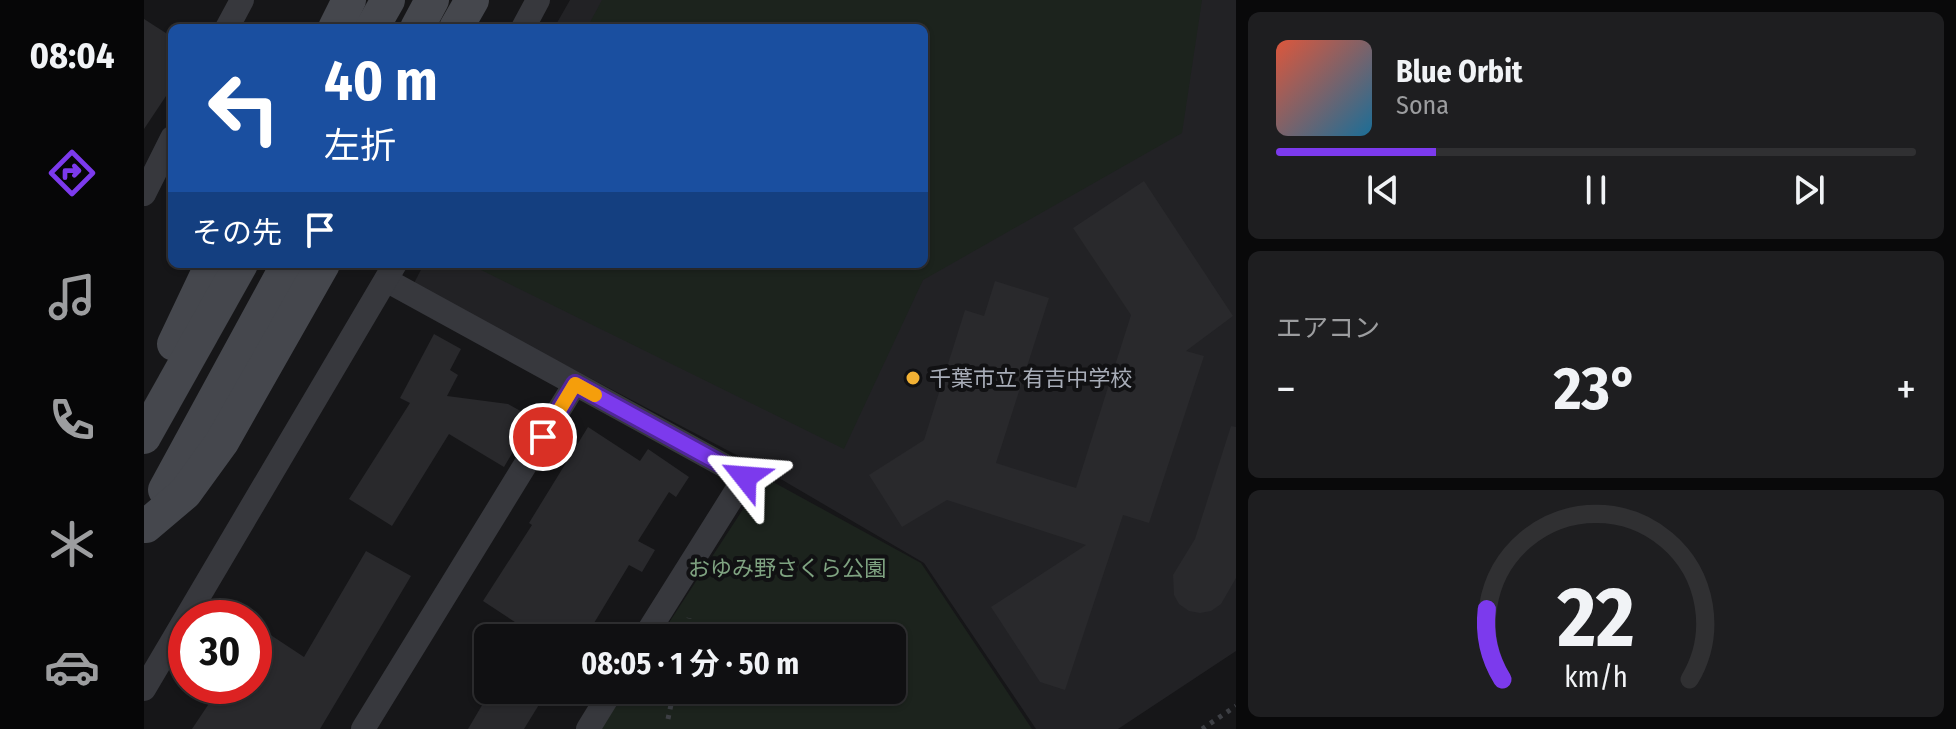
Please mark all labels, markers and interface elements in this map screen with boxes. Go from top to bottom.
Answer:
text: 08:04 [29,34,115,78]
text: 40 m [324,48,438,115]
text: Blue Orbit [1396,54,1522,90]
icon: left [192,56,296,160]
text: Sona [1396,90,1449,121]
text: 左折 [324,124,396,168]
icon: directions [44,145,100,201]
icon: previous [1361,168,1405,212]
icon: pause [1574,168,1618,212]
icon: next [1787,168,1831,212]
icon: arrive [298,208,342,252]
text: その先 [192,215,282,251]
icon: music [44,269,100,325]
text: エアコン [1276,313,1380,344]
text: 23° [1554,353,1638,425]
text: − [1276,363,1296,416]
text: + [1896,363,1916,416]
place label: 千葉市立 有吉中学校 [929,365,1132,392]
marker: 千葉市立 有吉中学校 [904,369,922,387]
icon: phone [44,392,100,448]
pin [509,403,577,471]
icon: arrive [521,415,565,459]
position arrow [703,435,787,519]
icon: climate [44,516,100,572]
park label: おゆみ野さくら公園 [688,555,886,582]
text: 22 [1556,567,1635,667]
speed limit sign: 30 [168,600,272,704]
icon: car [44,639,100,695]
text: 08:05 · 1 分 · 50 m [581,646,799,682]
text: km/h [1564,660,1628,695]

